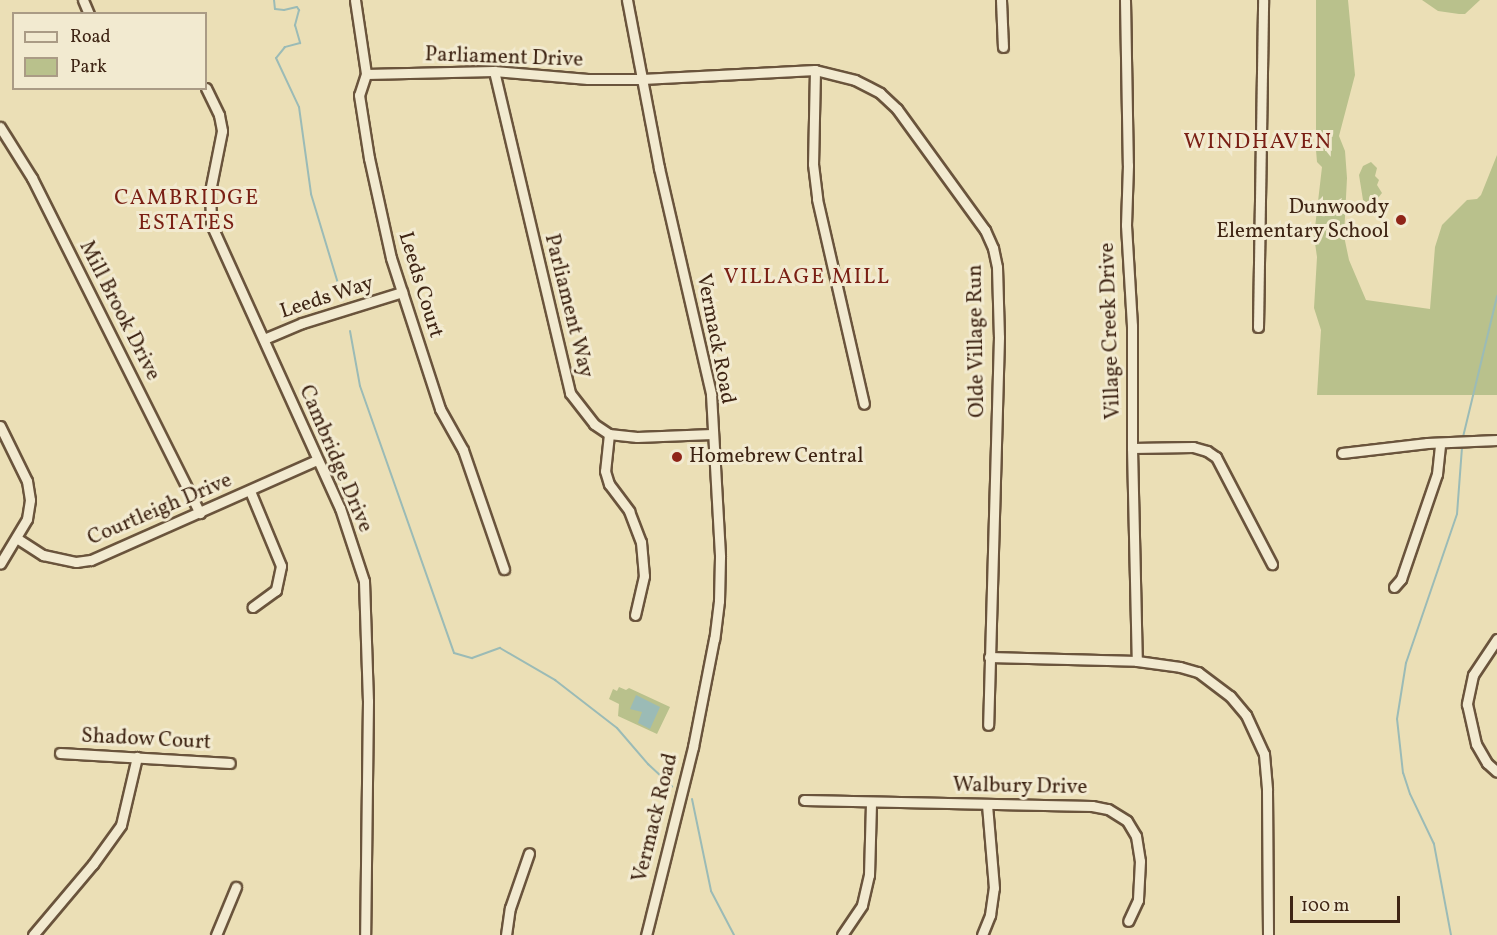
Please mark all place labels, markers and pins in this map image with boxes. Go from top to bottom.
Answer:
place label: Dunwoody Elementary School [1215,195,1389,245]
marker: Dunwoody Elementary School [1394,213,1408,227]
place label: Homebrew Central [689,444,864,470]
marker: Homebrew Central [670,450,684,464]

